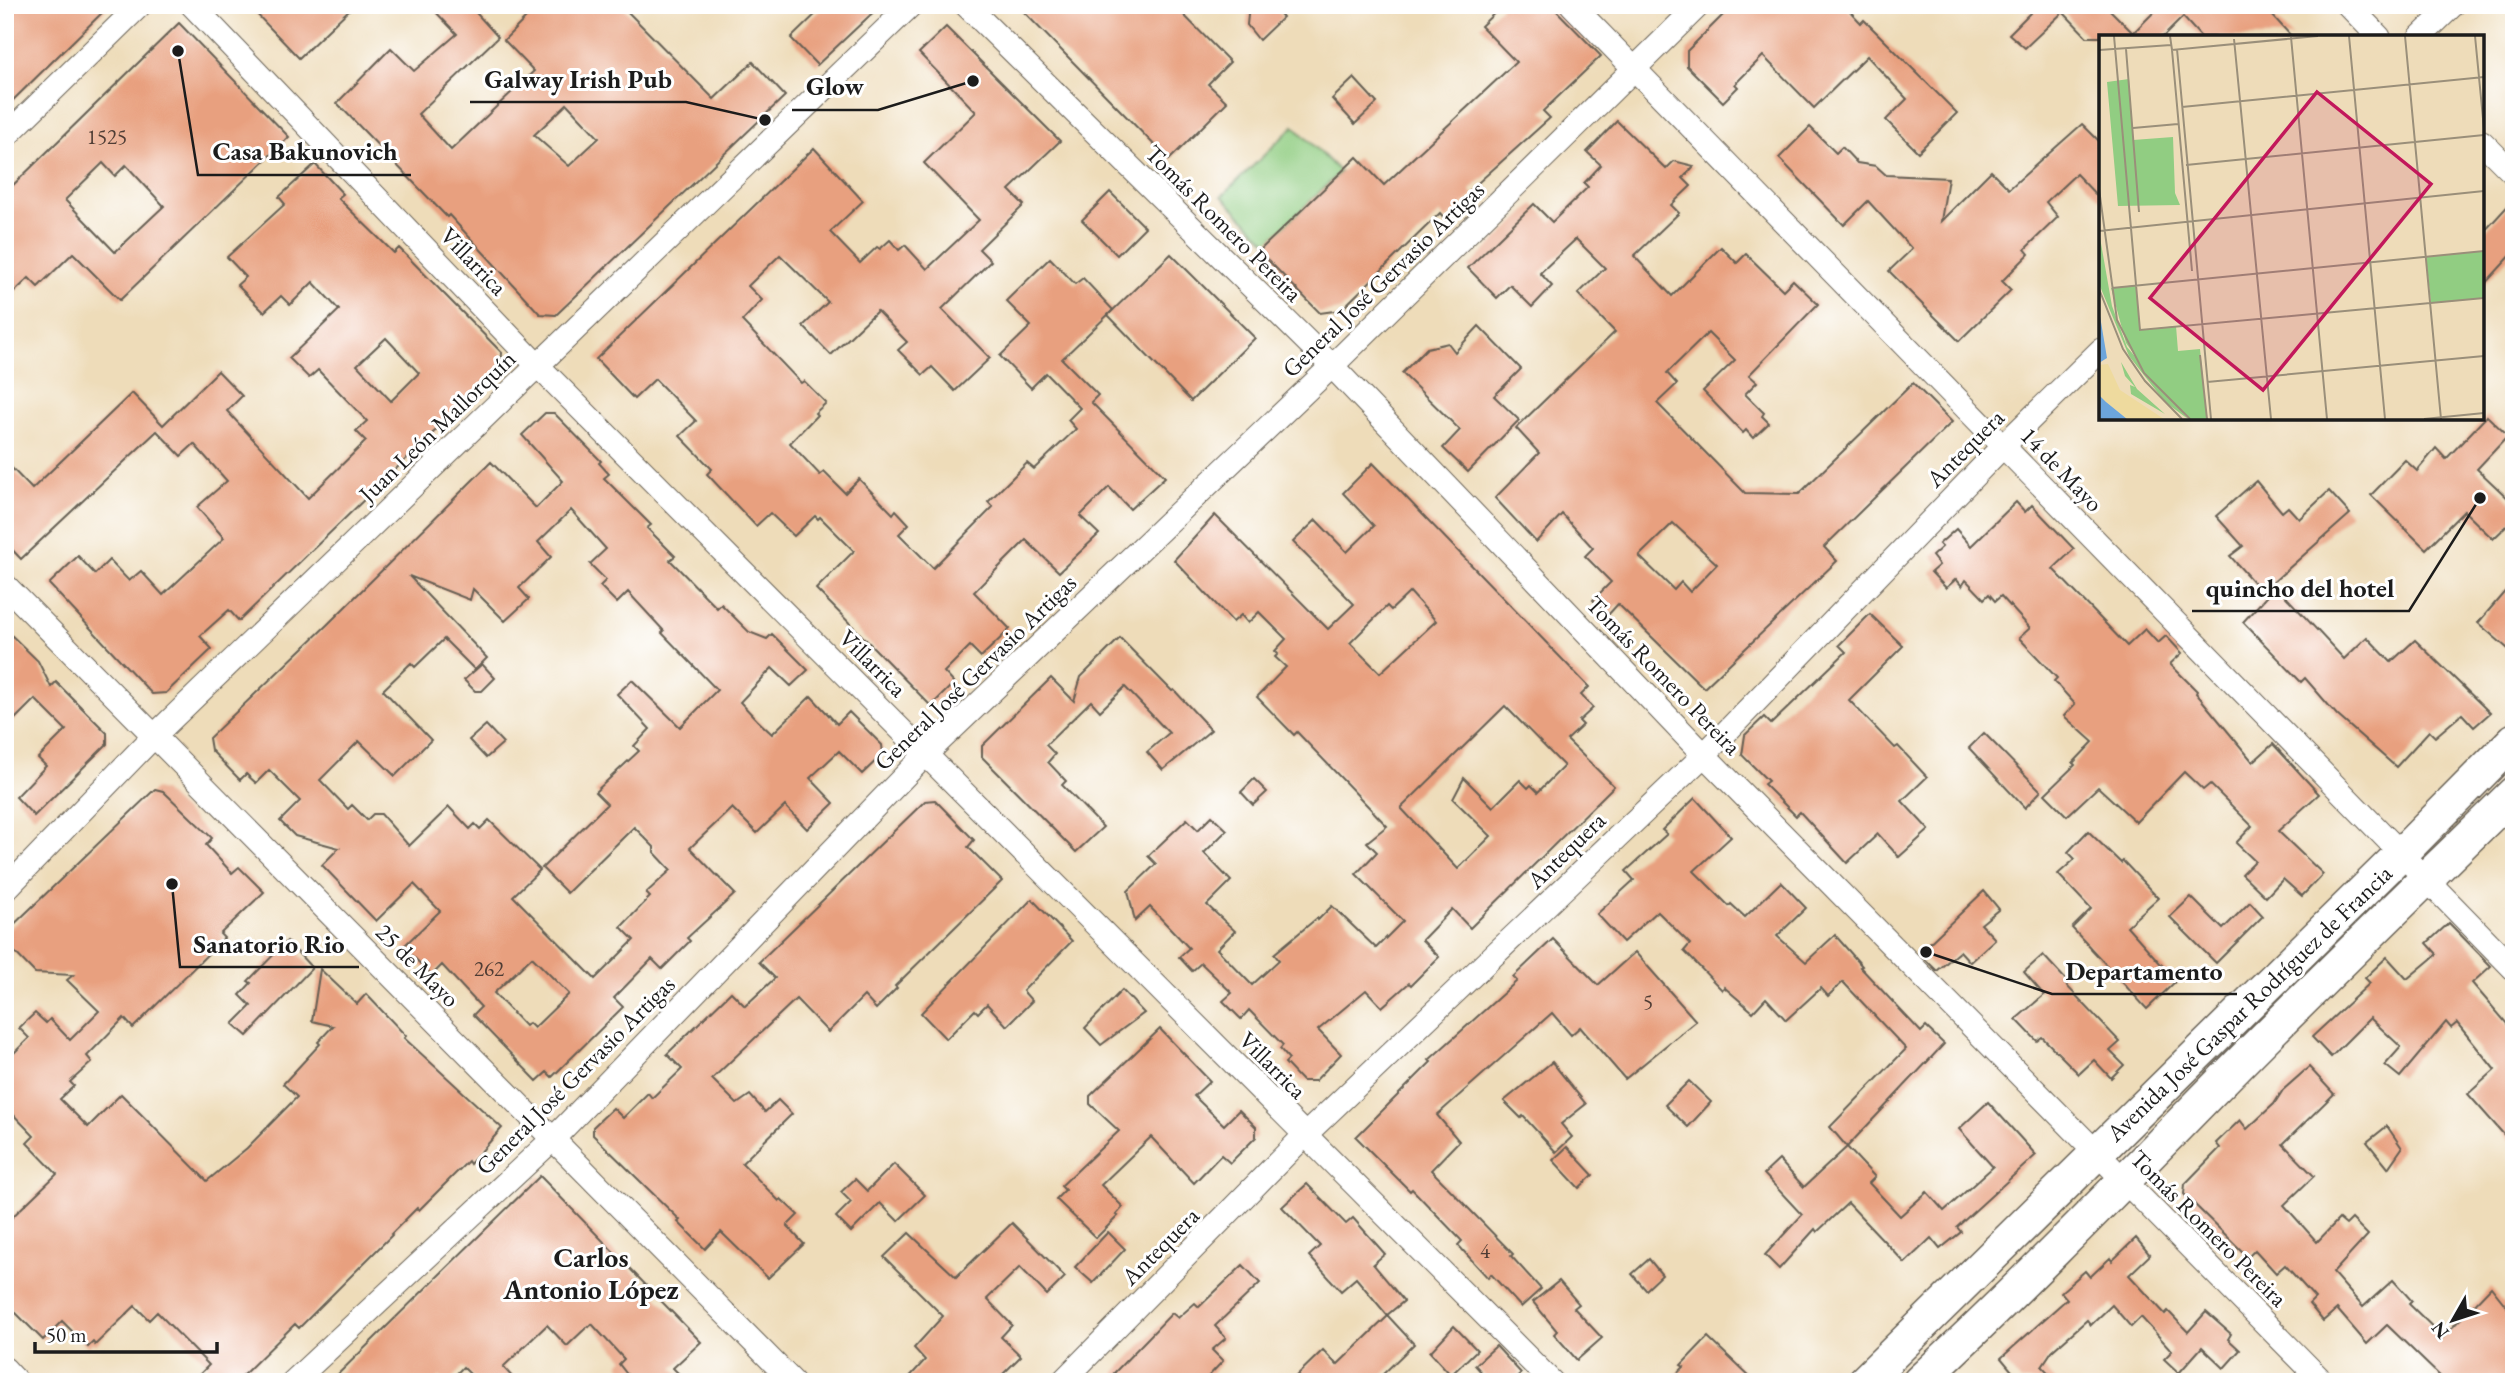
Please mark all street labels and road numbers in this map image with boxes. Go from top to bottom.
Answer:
street label: Tomás Romero Pereira [1139,138,1310,309]
street label: General José Gervasio Artigas [1275,174,1491,384]
street label: Villarrica [434,220,514,302]
street label: Juan León Mallorquín [351,343,522,510]
street label: Antequera [1919,402,2011,494]
street label: 14 de Mayo [2014,420,2110,518]
street label: General José Gervasio Artigas [867,567,1083,777]
street label: Tomás Romero Pereira [1580,589,1748,762]
street label: Villarrica [833,623,914,704]
street label: Antequera [1519,805,1612,896]
street label: Avenida José Gaspar Rodríguez de Francia [2099,858,2399,1149]
street label: 25 de Mayo [369,916,467,1014]
street label: General José Gervasio Artigas [469,969,681,1181]
street label: Villarrica [1233,1025,1314,1106]
street label: Tomás Romero Pereira [2124,1143,2295,1314]
street label: Antequera [1114,1200,1206,1292]

